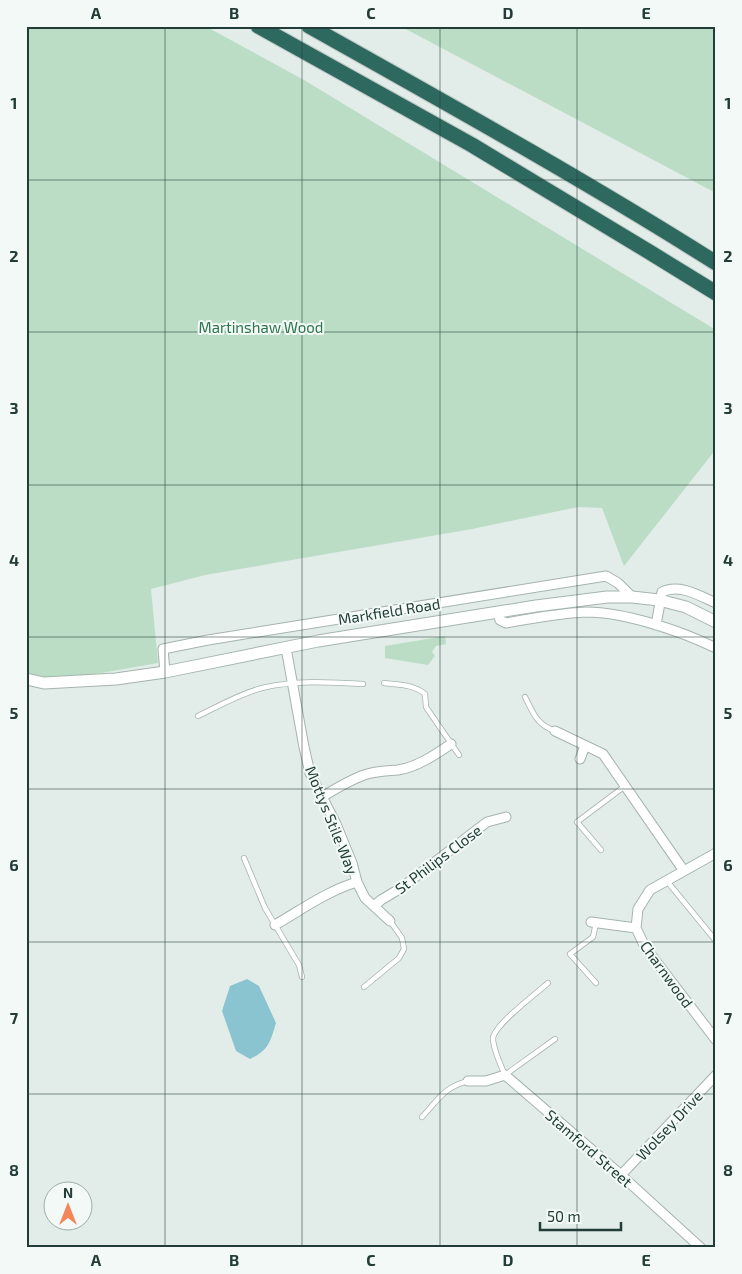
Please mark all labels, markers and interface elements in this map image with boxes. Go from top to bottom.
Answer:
text: A [91,3,102,22]
text: B [229,3,239,22]
text: C [366,3,376,22]
text: D [503,3,514,22]
text: E [641,3,651,22]
text: 1 [11,93,17,112]
text: 1 [725,93,731,112]
text: 2 [9,246,19,265]
text: 2 [723,246,733,265]
park label: Martinshaw Wood [199,318,323,336]
text: 3 [9,398,19,417]
text: 3 [723,398,733,417]
text: 4 [9,550,19,569]
text: 4 [723,550,733,569]
street label: Markfield Road [337,594,441,628]
text: 5 [10,703,19,722]
text: 5 [724,703,733,722]
street label: Mottys Stile Way [302,763,362,877]
street label: St Philips Close [391,821,485,897]
text: 6 [9,855,19,874]
text: 6 [723,855,733,874]
street label: Charnwood [637,937,697,1011]
text: 7 [10,1008,19,1027]
text: 7 [724,1008,733,1027]
street label: Wolsey Drive [632,1086,706,1164]
street label: Stamford Street [542,1105,636,1191]
text: 8 [9,1160,19,1179]
text: 8 [723,1160,733,1179]
north arrow [42,1182,92,1232]
text: N [63,1184,73,1201]
scale bar [540,1199,621,1231]
text: 50 m [547,1207,581,1225]
text: A [91,1250,102,1269]
text: B [229,1250,239,1269]
text: C [366,1250,376,1269]
text: D [503,1250,514,1269]
text: E [641,1250,651,1269]

